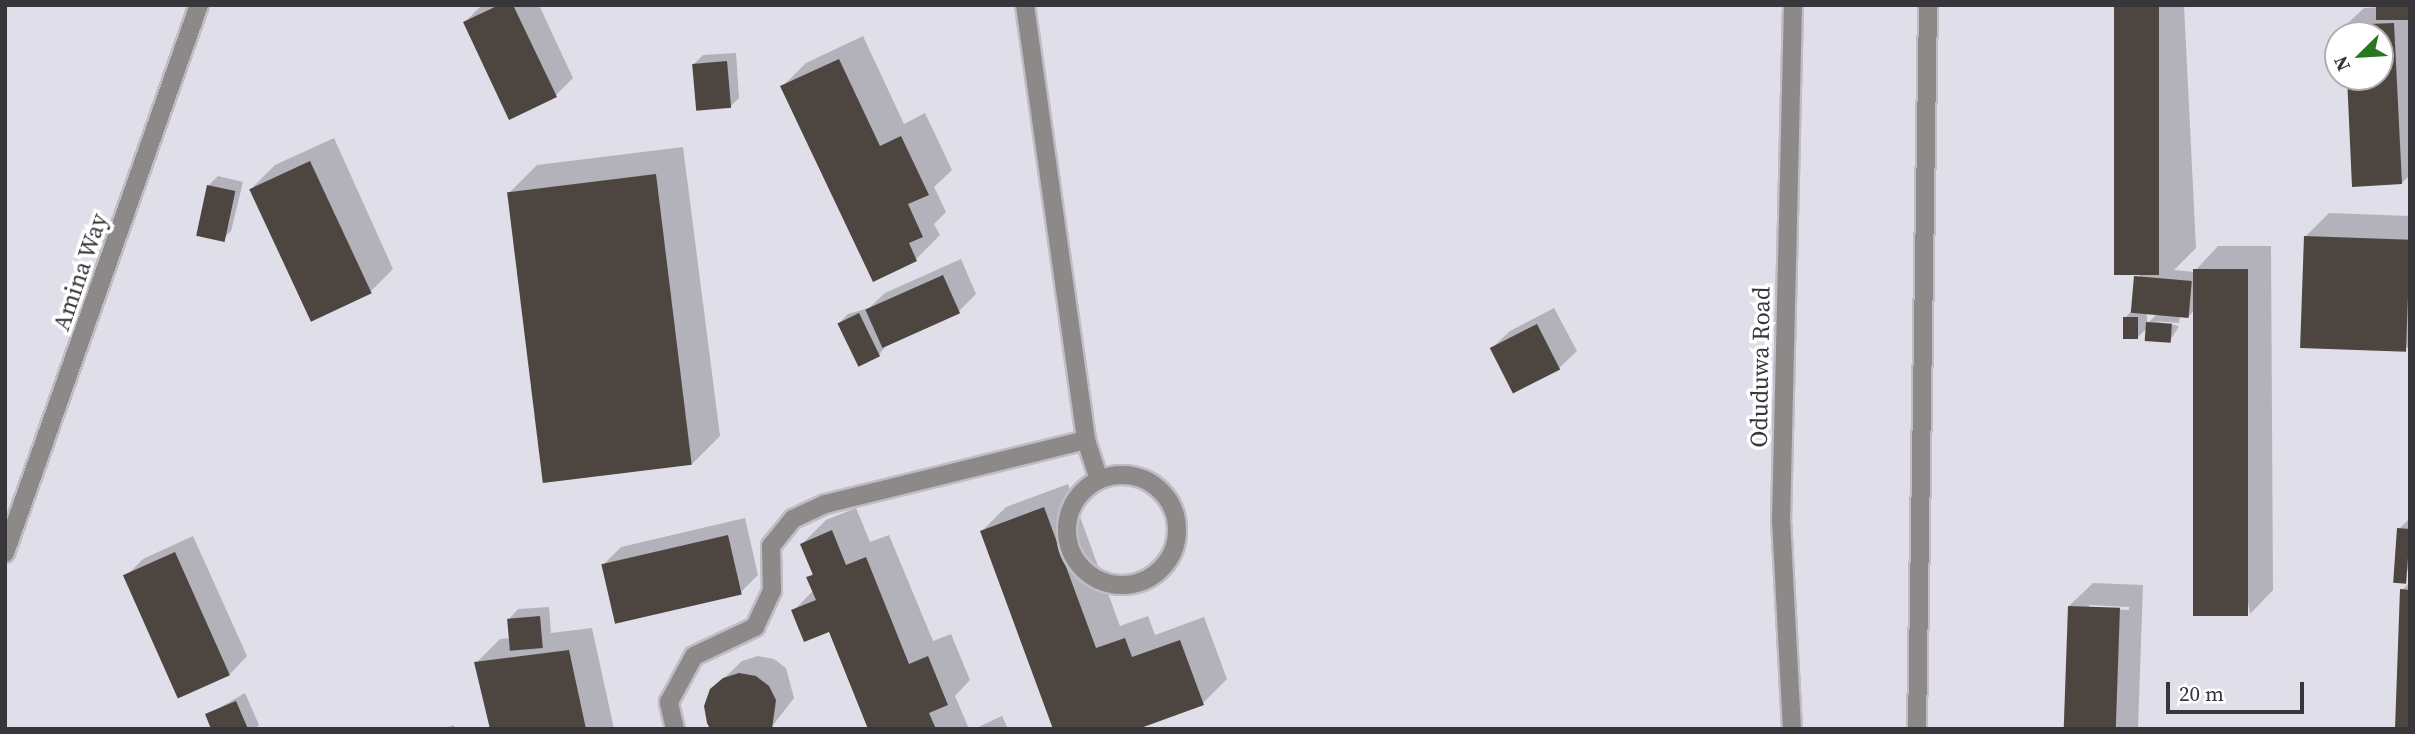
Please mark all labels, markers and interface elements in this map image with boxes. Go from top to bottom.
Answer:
north arrow [2324,21,2394,91]
text: N [2327,52,2356,75]
street label: Amina Way [46,209,114,335]
street label: Oduduwa Road [1744,286,1776,448]
scale bar [2170,668,2308,712]
text: 20 m [2179,679,2224,708]

